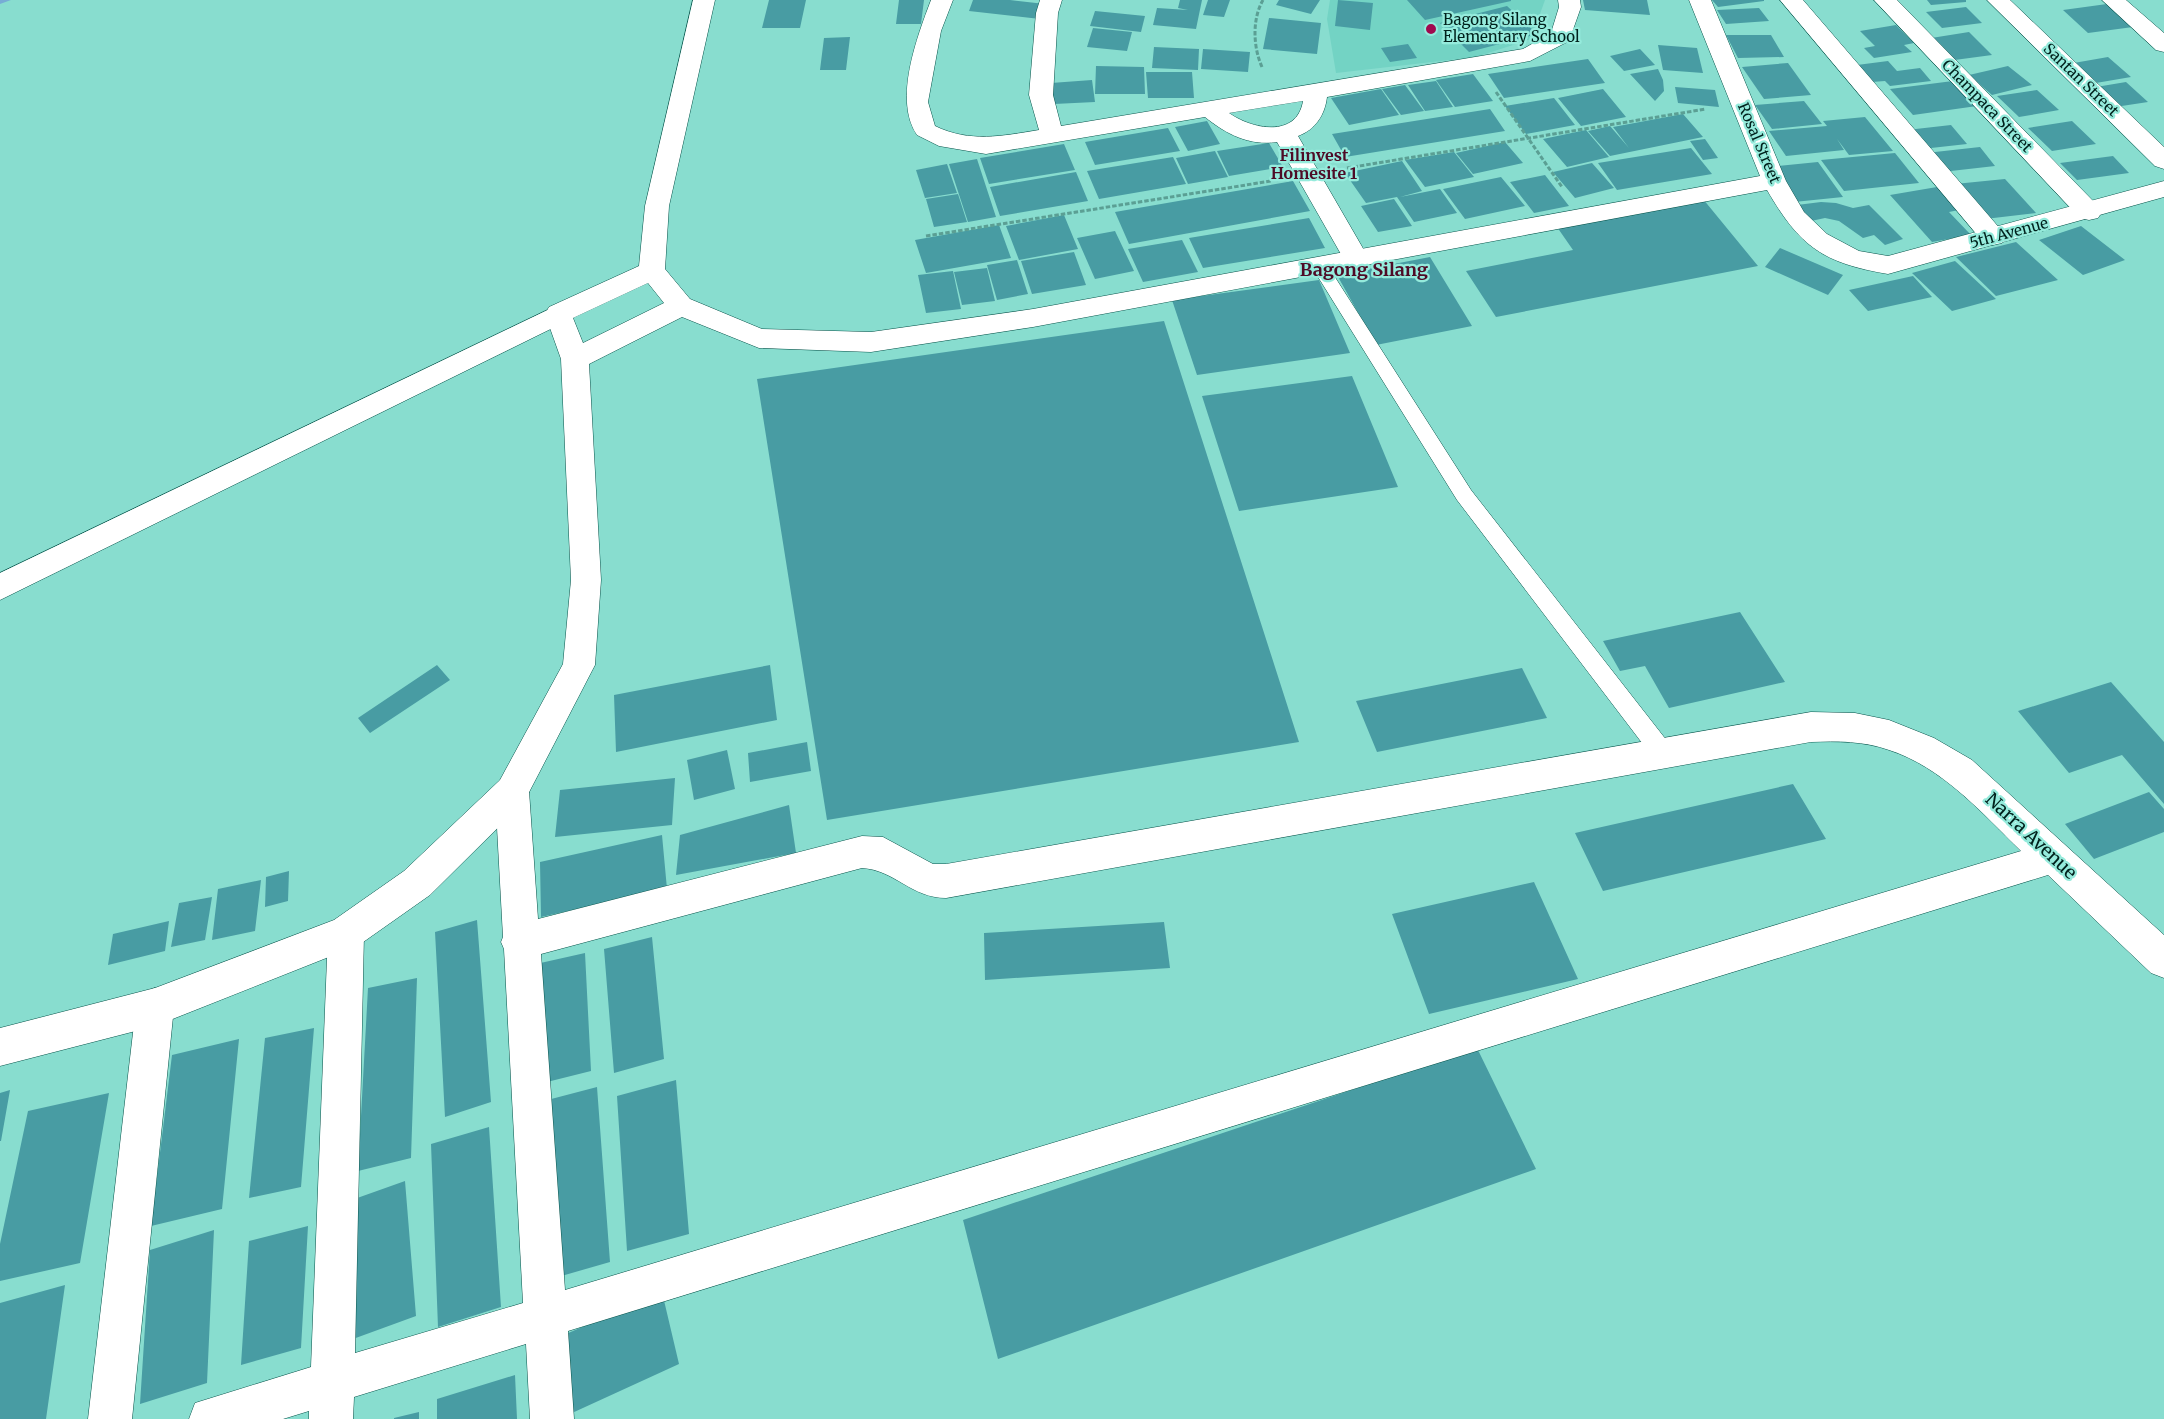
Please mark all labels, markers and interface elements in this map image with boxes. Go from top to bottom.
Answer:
place label: Bagong Silang Elementary School [1443,10,1580,46]
marker: Bagong Silang Elementary School [1424,22,1438,36]
street label: Santan Street [2040,39,2123,120]
street label: Champaca Street [1938,55,2037,156]
street label: Rosal Street [1734,100,1785,186]
district label: Filinvest Homesite 1 [1271,145,1358,183]
street label: 5th Avenue [1968,213,2050,252]
district label: Bagong Silang [1300,258,1428,281]
street label: Narra Avenue [1981,787,2082,884]

